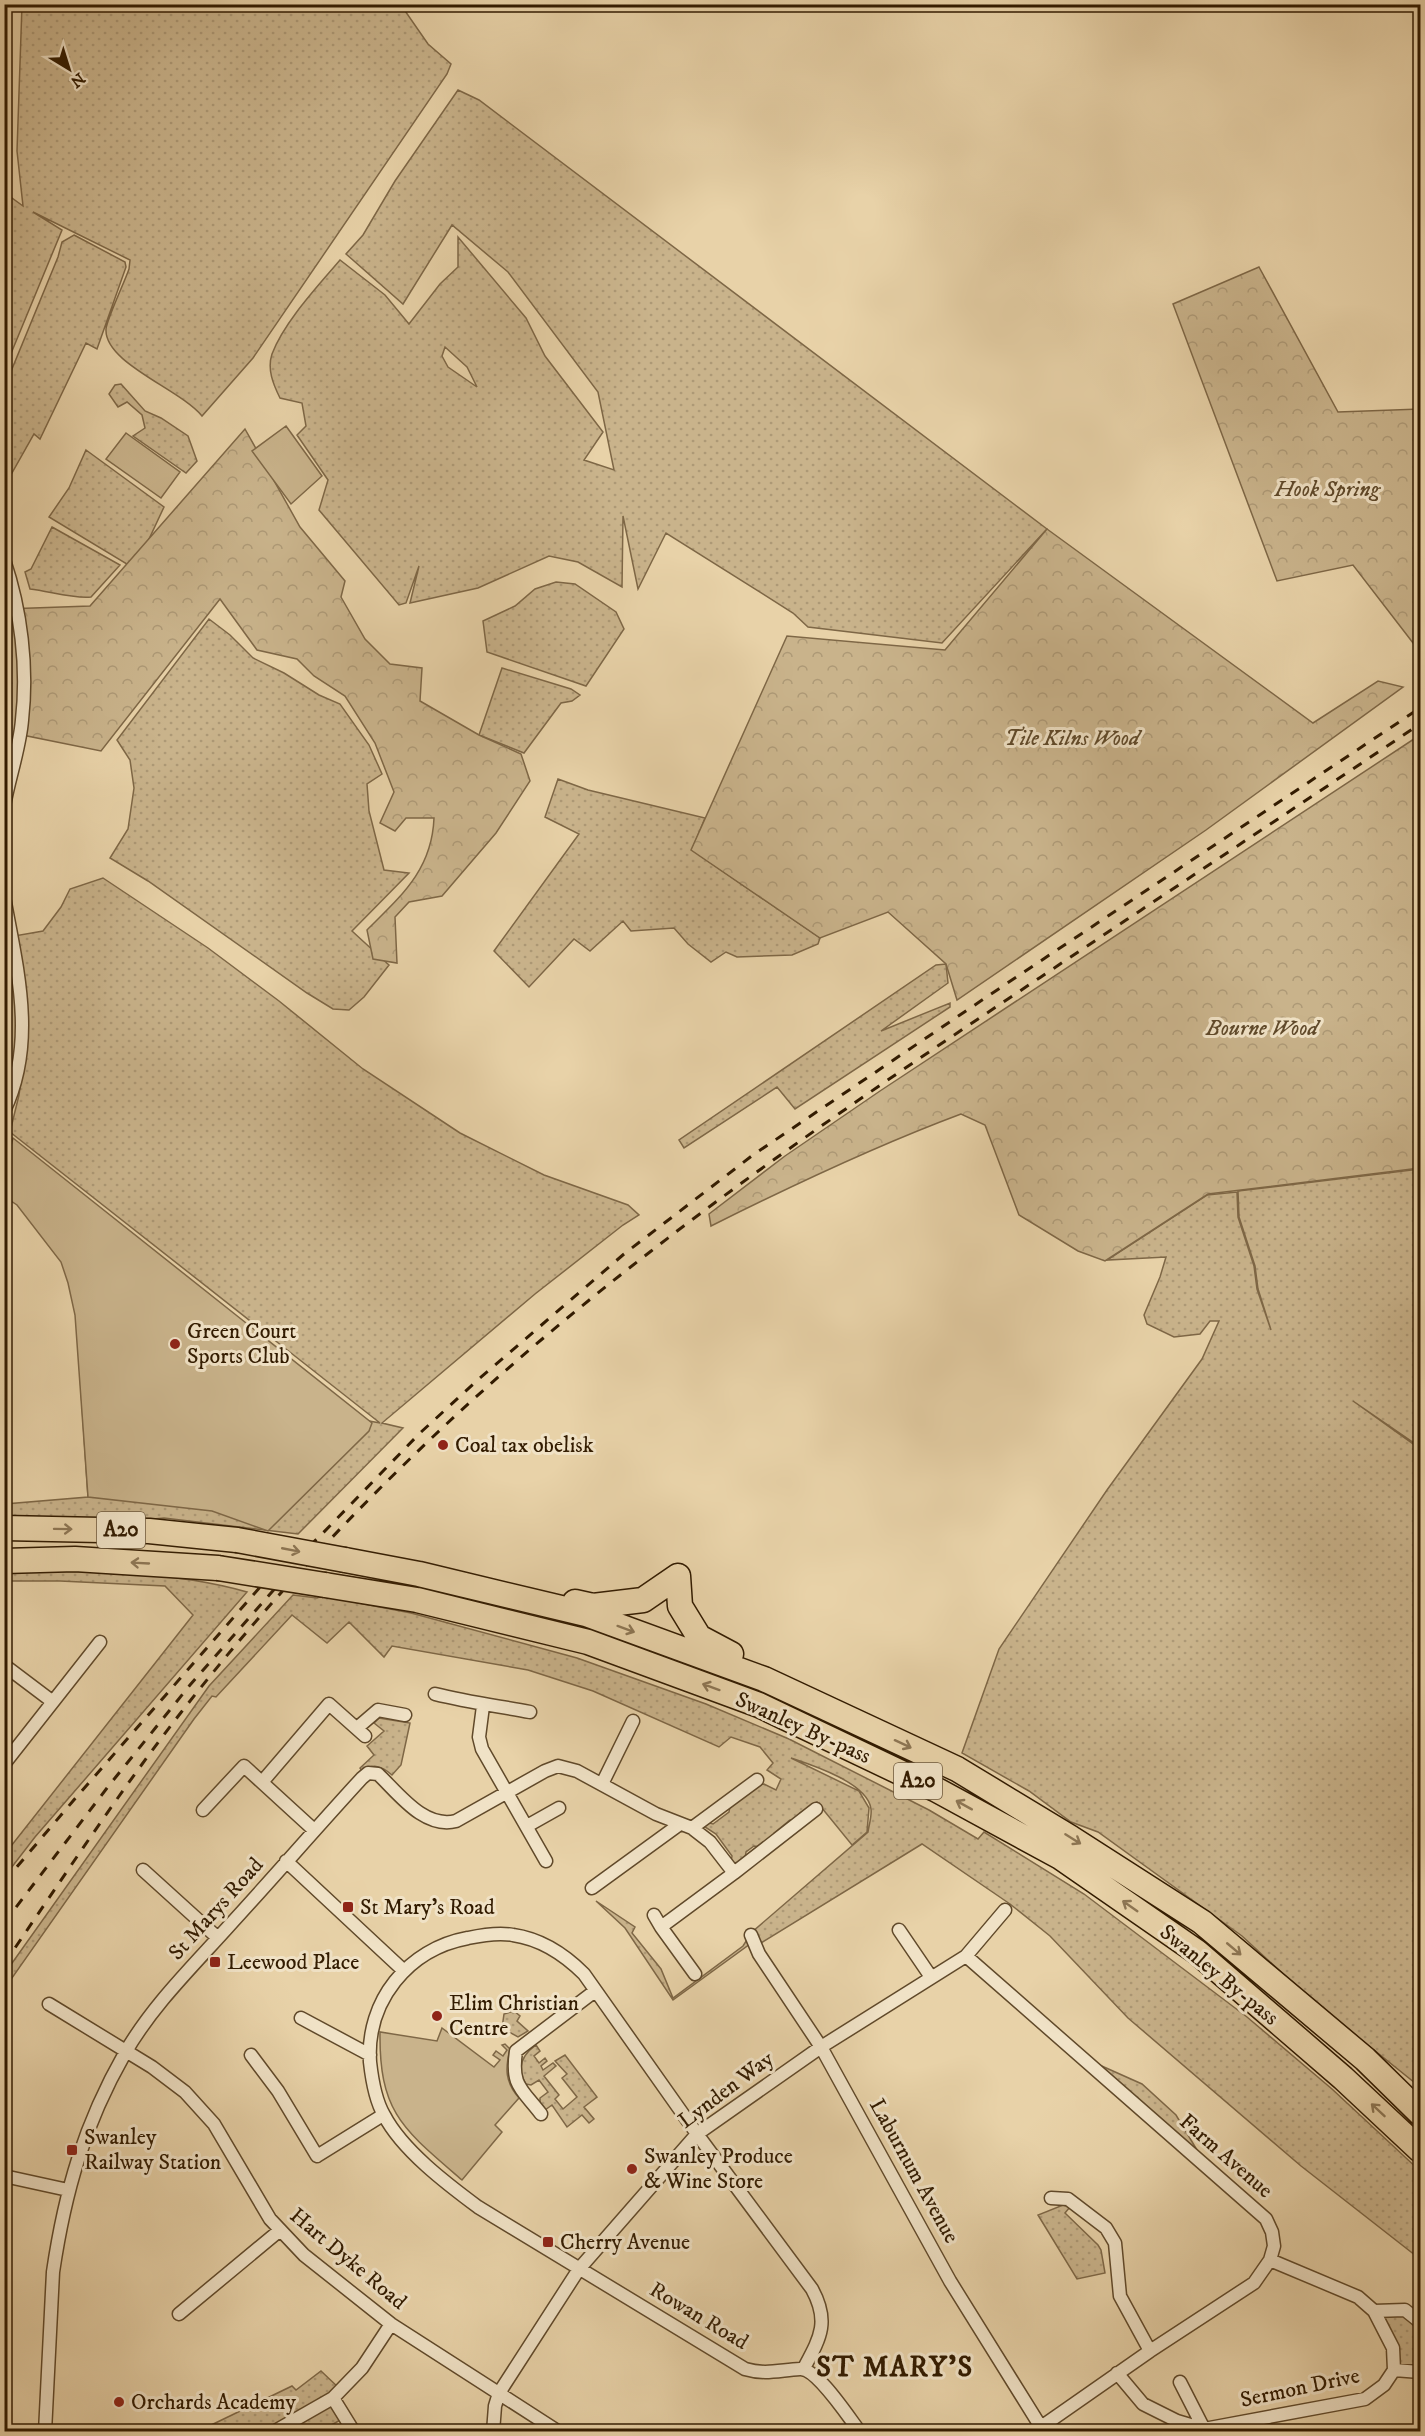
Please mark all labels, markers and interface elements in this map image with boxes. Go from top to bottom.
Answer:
north arrow [39,39,99,99]
text: N [66,68,89,92]
park label: Hook Spring [1274,476,1381,503]
park label: Tile Kilns Wood [1005,725,1143,752]
park label: Bourne Wood [1205,1015,1321,1042]
place label: Green Court Sports Club [187,1318,296,1370]
marker: Green Court Sports Club [168,1337,182,1351]
place label: Coal tax obelisk [455,1432,594,1459]
marker: Coal tax obelisk [436,1438,450,1452]
road number: A20 [97,1512,145,1548]
one-way arrow [52,1523,72,1534]
one-way arrow [281,1545,300,1556]
one-way arrow [131,1557,151,1568]
one-way arrow [616,1624,635,1635]
one-way arrow [702,1681,721,1692]
street label: Swanley By-pass [731,1686,875,1770]
one-way arrow [893,1739,911,1751]
road number: A20 [894,1763,942,1799]
one-way arrow [956,1799,973,1811]
one-way arrow [1064,1833,1081,1845]
street label: St Marys Road [163,1852,269,1966]
place label: St Mary's Road [360,1894,495,1921]
marker: St Mary's Road [341,1900,355,1914]
one-way arrow [1123,1900,1139,1912]
street label: Swanley By-pass [1154,1919,1284,2031]
one-way arrow [1226,1942,1241,1956]
place label: Leewood Place [227,1949,359,1976]
marker: Leewood Place [208,1955,222,1969]
place label: Elim Christian Centre [449,1990,580,2042]
marker: Elim Christian Centre [430,2009,444,2023]
street label: Lynden Way [673,2045,779,2135]
street label: Laburnum Avenue [863,2094,965,2248]
one-way arrow [1370,2103,1385,2117]
street label: Farm Avenue [1174,2108,1278,2204]
place label: Swanley Railway Station [84,2124,222,2176]
marker: Swanley Railway Station [65,2143,79,2157]
place label: Swanley Produce & Wine Store [644,2143,793,2195]
marker: Swanley Produce & Wine Store [625,2162,639,2176]
street label: Hart Dyke Road [284,2202,412,2316]
place label: Cherry Avenue [560,2229,690,2256]
marker: Cherry Avenue [541,2235,555,2249]
street label: Rowan Road [645,2276,753,2356]
district label: ST MARY'S [816,2350,974,2385]
street label: Sermon Drive [1238,2362,1362,2414]
place label: Orchards Academy [131,2389,296,2416]
marker: Orchards Academy [112,2395,126,2409]

